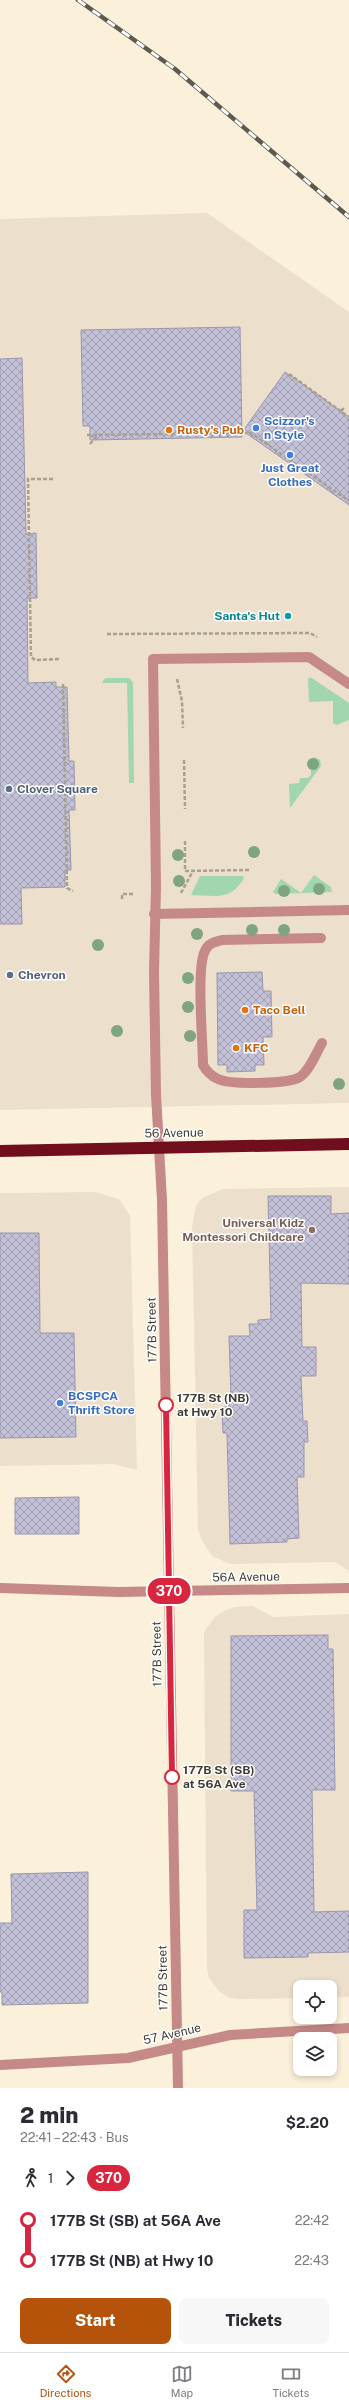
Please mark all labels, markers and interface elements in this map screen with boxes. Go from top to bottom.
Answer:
place label: Scizzor's n Style [264,414,315,442]
place label: Rusty's Pub [177,423,244,437]
marker: Scizzor's n Style [251,423,261,433]
marker: Rusty's Pub [164,425,174,435]
marker: Just Great Clothes [285,450,295,460]
place label: Just Great Clothes [261,461,319,489]
place label: Santa's Hut [214,609,280,623]
marker: Santa's Hut [283,611,293,621]
place label: Clover Square [17,782,98,796]
marker: Clover Square [4,784,14,794]
place label: Chevron [18,968,66,982]
marker: Chevron [5,970,15,980]
place label: Taco Bell [253,1003,306,1017]
marker: Taco Bell [240,1005,250,1015]
place label: KFC [244,1041,269,1055]
marker: KFC [231,1043,241,1053]
street label: 56 Avenue [144,1125,204,1141]
place label: Universal Kidz Montessori Childcare [182,1216,304,1244]
marker: Universal Kidz Montessori Childcare [307,1225,317,1235]
street label: 177B Street [144,1297,160,1363]
place label: BCSPCA Thrift Store [68,1389,135,1417]
place label: 177B St (NB) at Hwy 10 [177,1391,250,1419]
marker: 177B St (NB) at Hwy 10 [158,1397,174,1413]
marker: BCSPCA Thrift Store [55,1398,65,1408]
street label: 56A Avenue [212,1569,280,1585]
line badge: 370 [146,1578,192,1604]
text: 370 [156,1583,182,1599]
street label: 177B Street [149,1621,165,1687]
place label: 177B St (SB) at 56A Ave [183,1763,254,1791]
marker: 177B St (SB) at 56A Ave [164,1769,180,1785]
street label: 177B Street [155,1945,171,2011]
map controls [293,1980,337,2076]
button: locate [293,1980,337,2024]
street label: 57 Avenue [142,2020,203,2047]
button: layers [293,2032,337,2076]
text: 2 min [20,2102,78,2128]
text: $2.20 [286,2114,329,2131]
text: 22:41 – 22:43 · Bus [20,2130,129,2145]
icon: walk [20,2167,42,2189]
icon: forward [59,2167,81,2189]
text: 370 [95,2170,122,2186]
text: 1 [48,2171,53,2186]
text: 177B St (SB) at 56A Ave [50,2212,221,2229]
text: 22:42 [295,2213,329,2228]
text: 177B St (NB) at Hwy 10 [50,2252,213,2269]
text: 22:43 [294,2253,329,2268]
button: Start [20,2298,171,2344]
button: Tickets [179,2298,329,2344]
tab: Directions [40,2363,91,2399]
tab: Map [171,2363,193,2399]
tab: Tickets [272,2363,309,2399]

